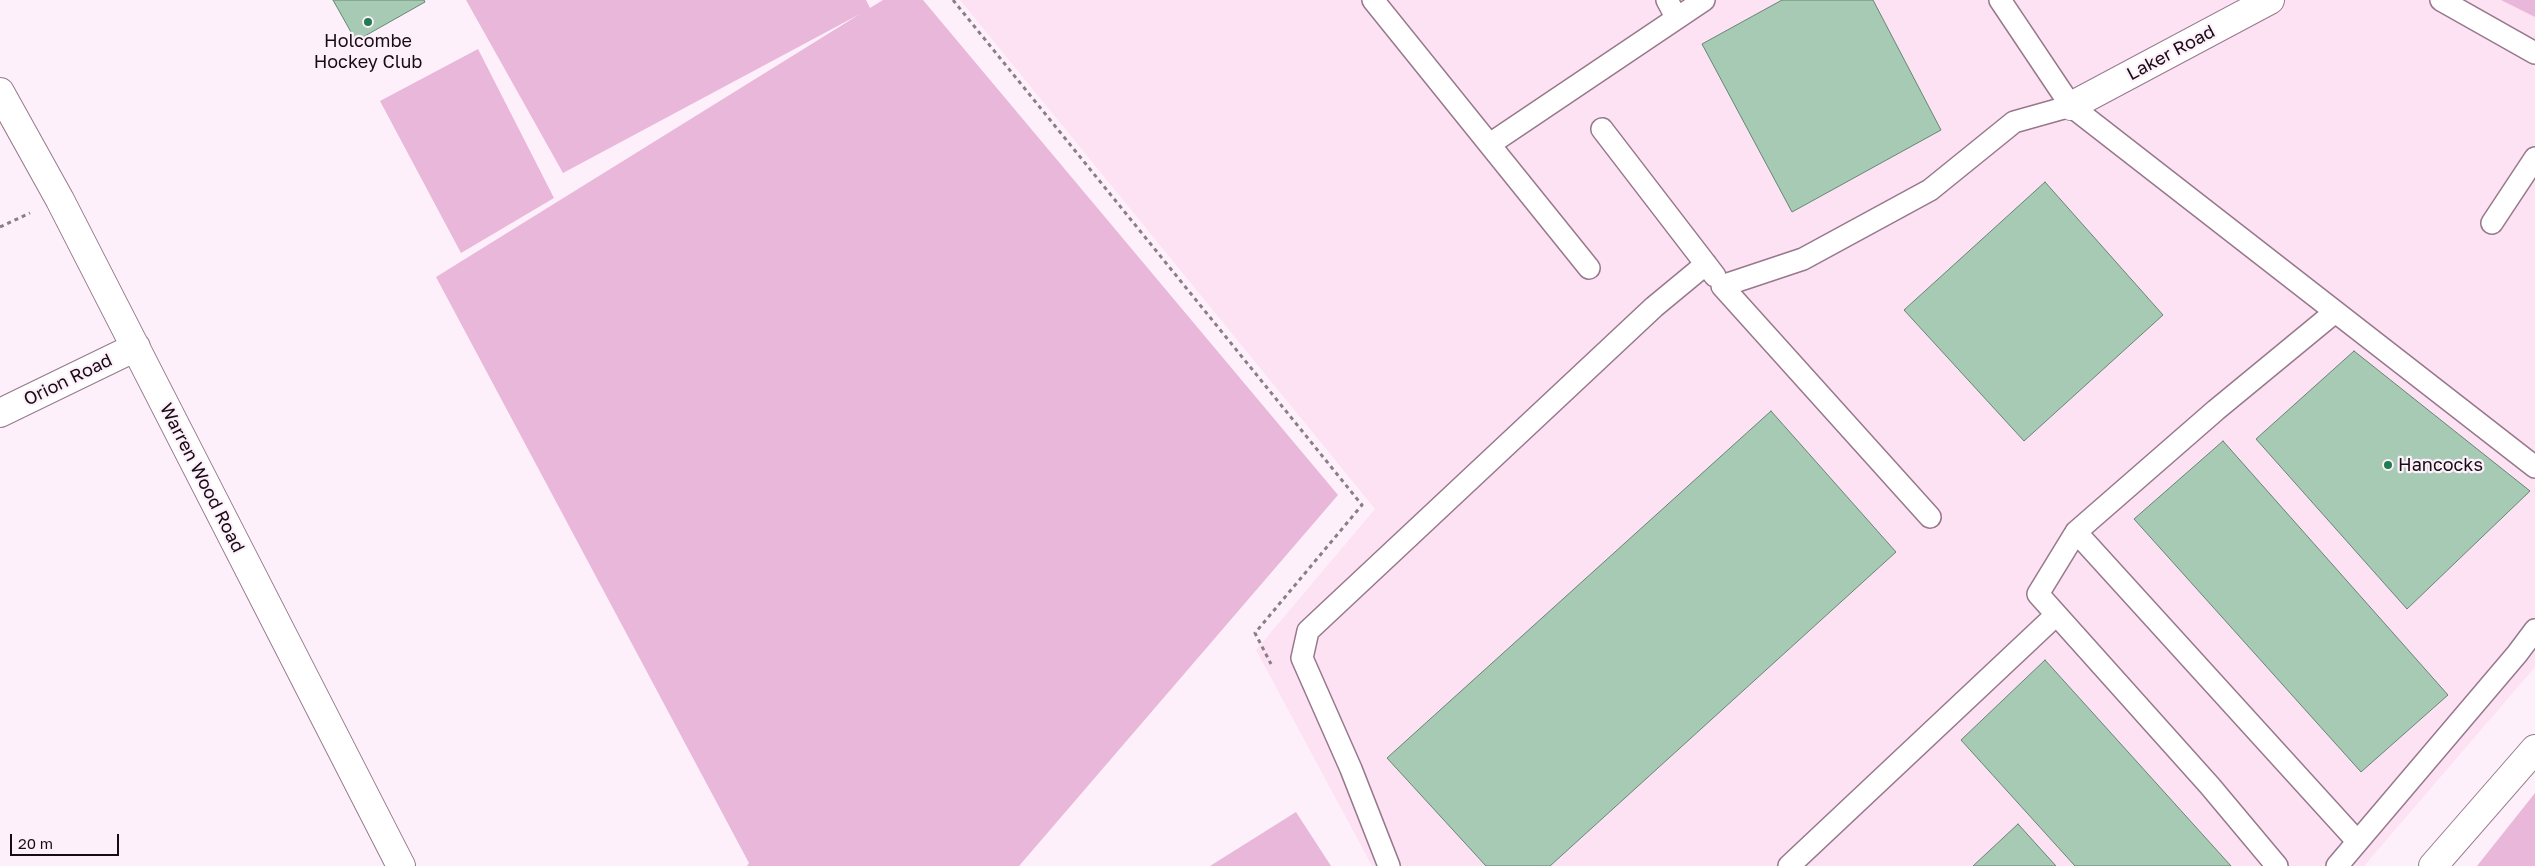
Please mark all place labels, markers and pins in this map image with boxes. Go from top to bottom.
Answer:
marker: Holcombe Hockey Club [362,16,374,28]
place label: Holcombe Hockey Club [314,30,422,72]
place label: Hancocks [2398,454,2483,476]
marker: Hancocks [2382,459,2394,471]

